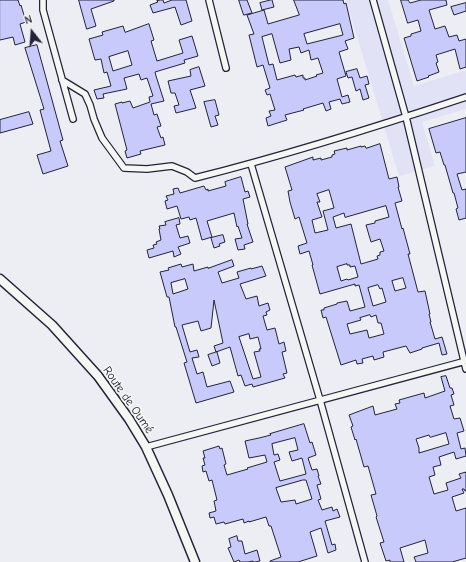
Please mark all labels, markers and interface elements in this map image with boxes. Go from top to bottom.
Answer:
north arrow [12,12,52,52]
text: N [23,13,34,27]
street label: Route de Oumé [100,364,156,436]

